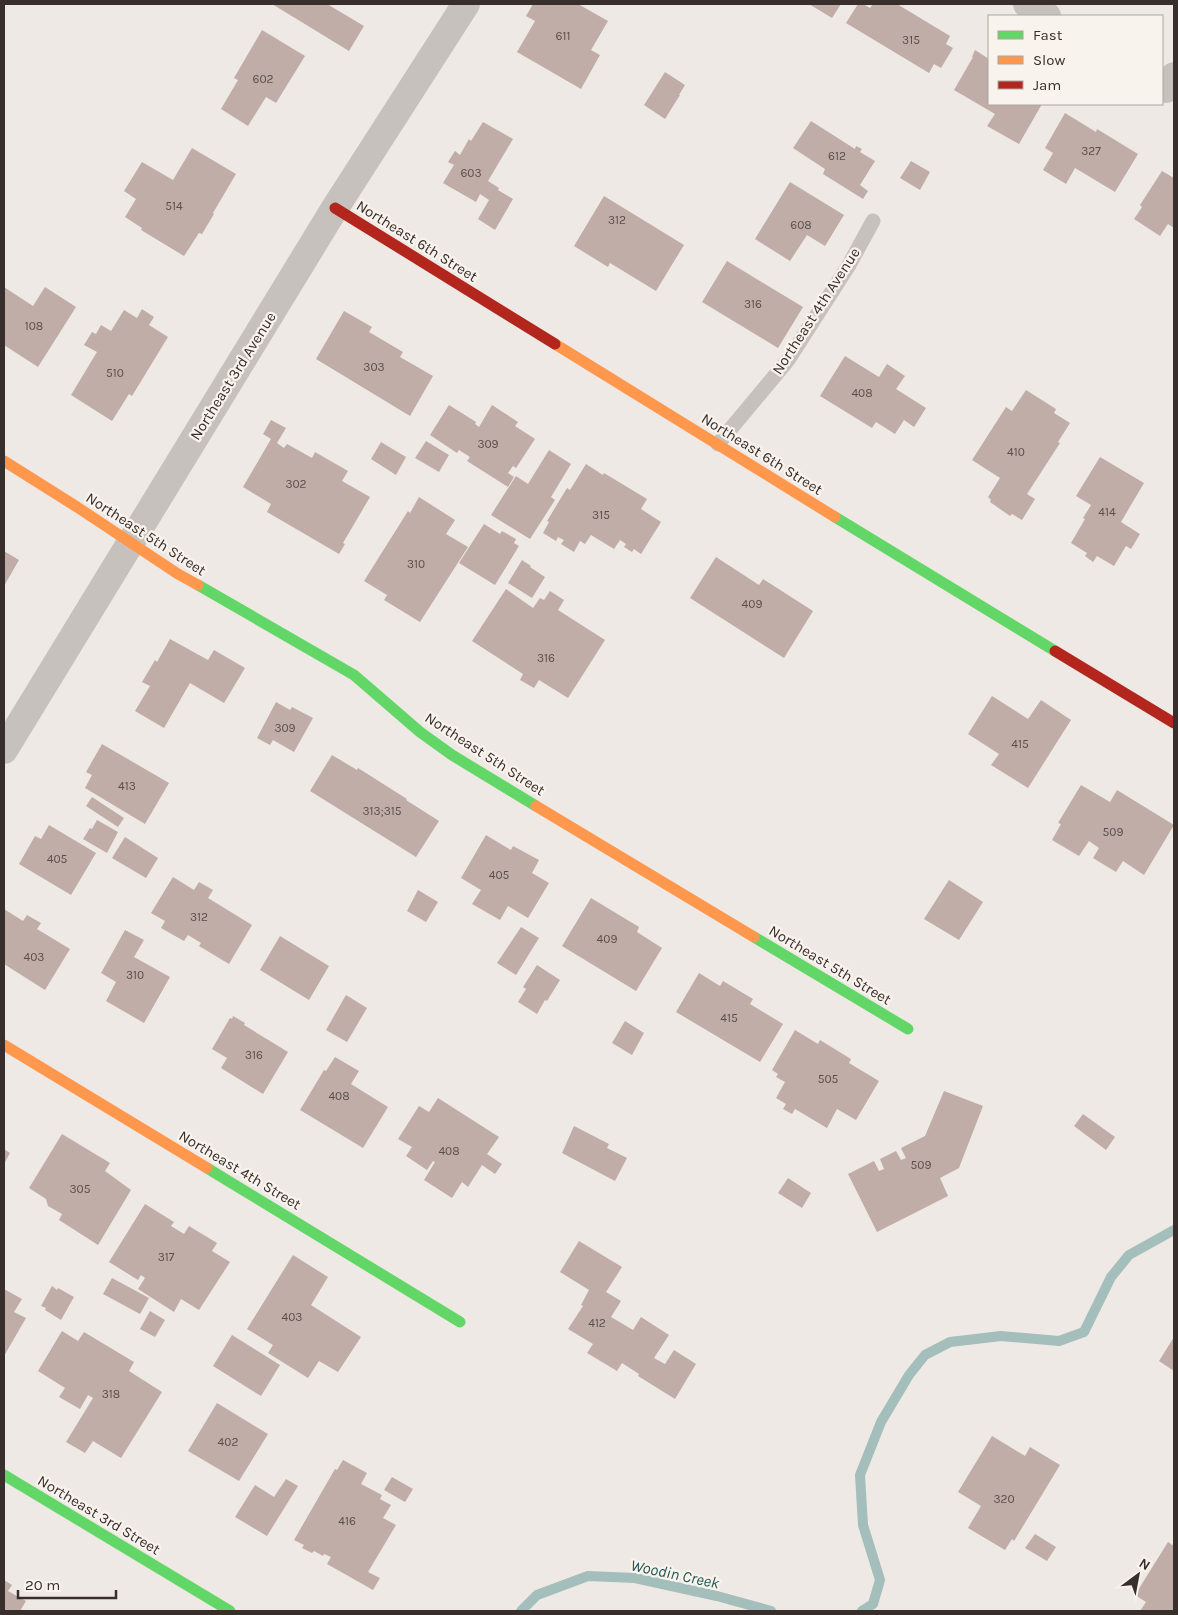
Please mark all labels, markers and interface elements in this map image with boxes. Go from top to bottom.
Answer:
legend [988,15,1163,105]
text: Fast [1033,26,1063,44]
house number: 611 [556,29,570,43]
house number: 315 [902,33,920,47]
text: Slow [1033,51,1065,69]
house number: 602 [253,72,274,86]
text: Jam [1033,76,1061,94]
house number: 327 [1081,144,1101,158]
house number: 612 [828,149,846,163]
house number: 603 [460,166,482,180]
street label: Northeast 6th Street [353,196,481,286]
house number: 514 [165,199,183,213]
house number: 312 [608,213,626,227]
house number: 608 [790,218,812,232]
street label: Northeast 4th Avenue [768,244,864,378]
house number: 316 [744,297,762,311]
street label: Northeast 3rd Avenue [186,309,280,443]
house number: 108 [25,319,43,333]
house number: 303 [363,360,385,374]
house number: 510 [106,366,124,380]
house number: 408 [851,386,873,400]
street label: Northeast 6th Street [698,409,826,499]
house number: 309 [477,437,499,451]
house number: 410 [1007,445,1025,459]
house number: 302 [285,477,307,491]
street label: Northeast 5th Street [83,488,210,580]
house number: 414 [1098,505,1116,519]
house number: 315 [592,508,610,522]
house number: 310 [407,557,425,571]
house number: 409 [742,597,762,611]
house number: 316 [537,651,555,665]
street label: Northeast 5th Street [422,708,549,800]
house number: 309 [274,721,296,735]
house number: 415 [1011,737,1029,751]
house number: 413 [118,779,136,793]
house number: 313;315 [362,804,402,818]
house number: 509 [1103,825,1123,839]
house number: 405 [47,852,68,866]
house number: 405 [489,868,510,882]
house number: 312 [190,910,208,924]
street label: Northeast 5th Street [766,921,895,1009]
house number: 409 [597,932,617,946]
house number: 403 [24,950,44,964]
house number: 310 [126,968,144,982]
house number: 415 [720,1011,738,1025]
house number: 316 [245,1048,263,1062]
house number: 505 [818,1072,839,1086]
house number: 408 [328,1089,350,1103]
street label: Northeast 4th Street [176,1126,305,1214]
house number: 408 [438,1144,460,1158]
house number: 509 [911,1158,931,1172]
house number: 305 [70,1182,91,1196]
house number: 317 [158,1250,175,1264]
house number: 403 [282,1310,302,1324]
house number: 412 [588,1316,606,1330]
house number: 318 [102,1387,120,1401]
house number: 402 [218,1435,238,1449]
street label: Northeast 3rd Street [35,1471,164,1559]
house number: 320 [993,1492,1015,1506]
house number: 416 [338,1514,356,1528]
north arrow [1113,1550,1163,1600]
water label: Woodin Creek [629,1555,722,1593]
text: N [1136,1555,1153,1574]
scale bar [18,1568,115,1600]
text: 20 m [25,1576,60,1594]

